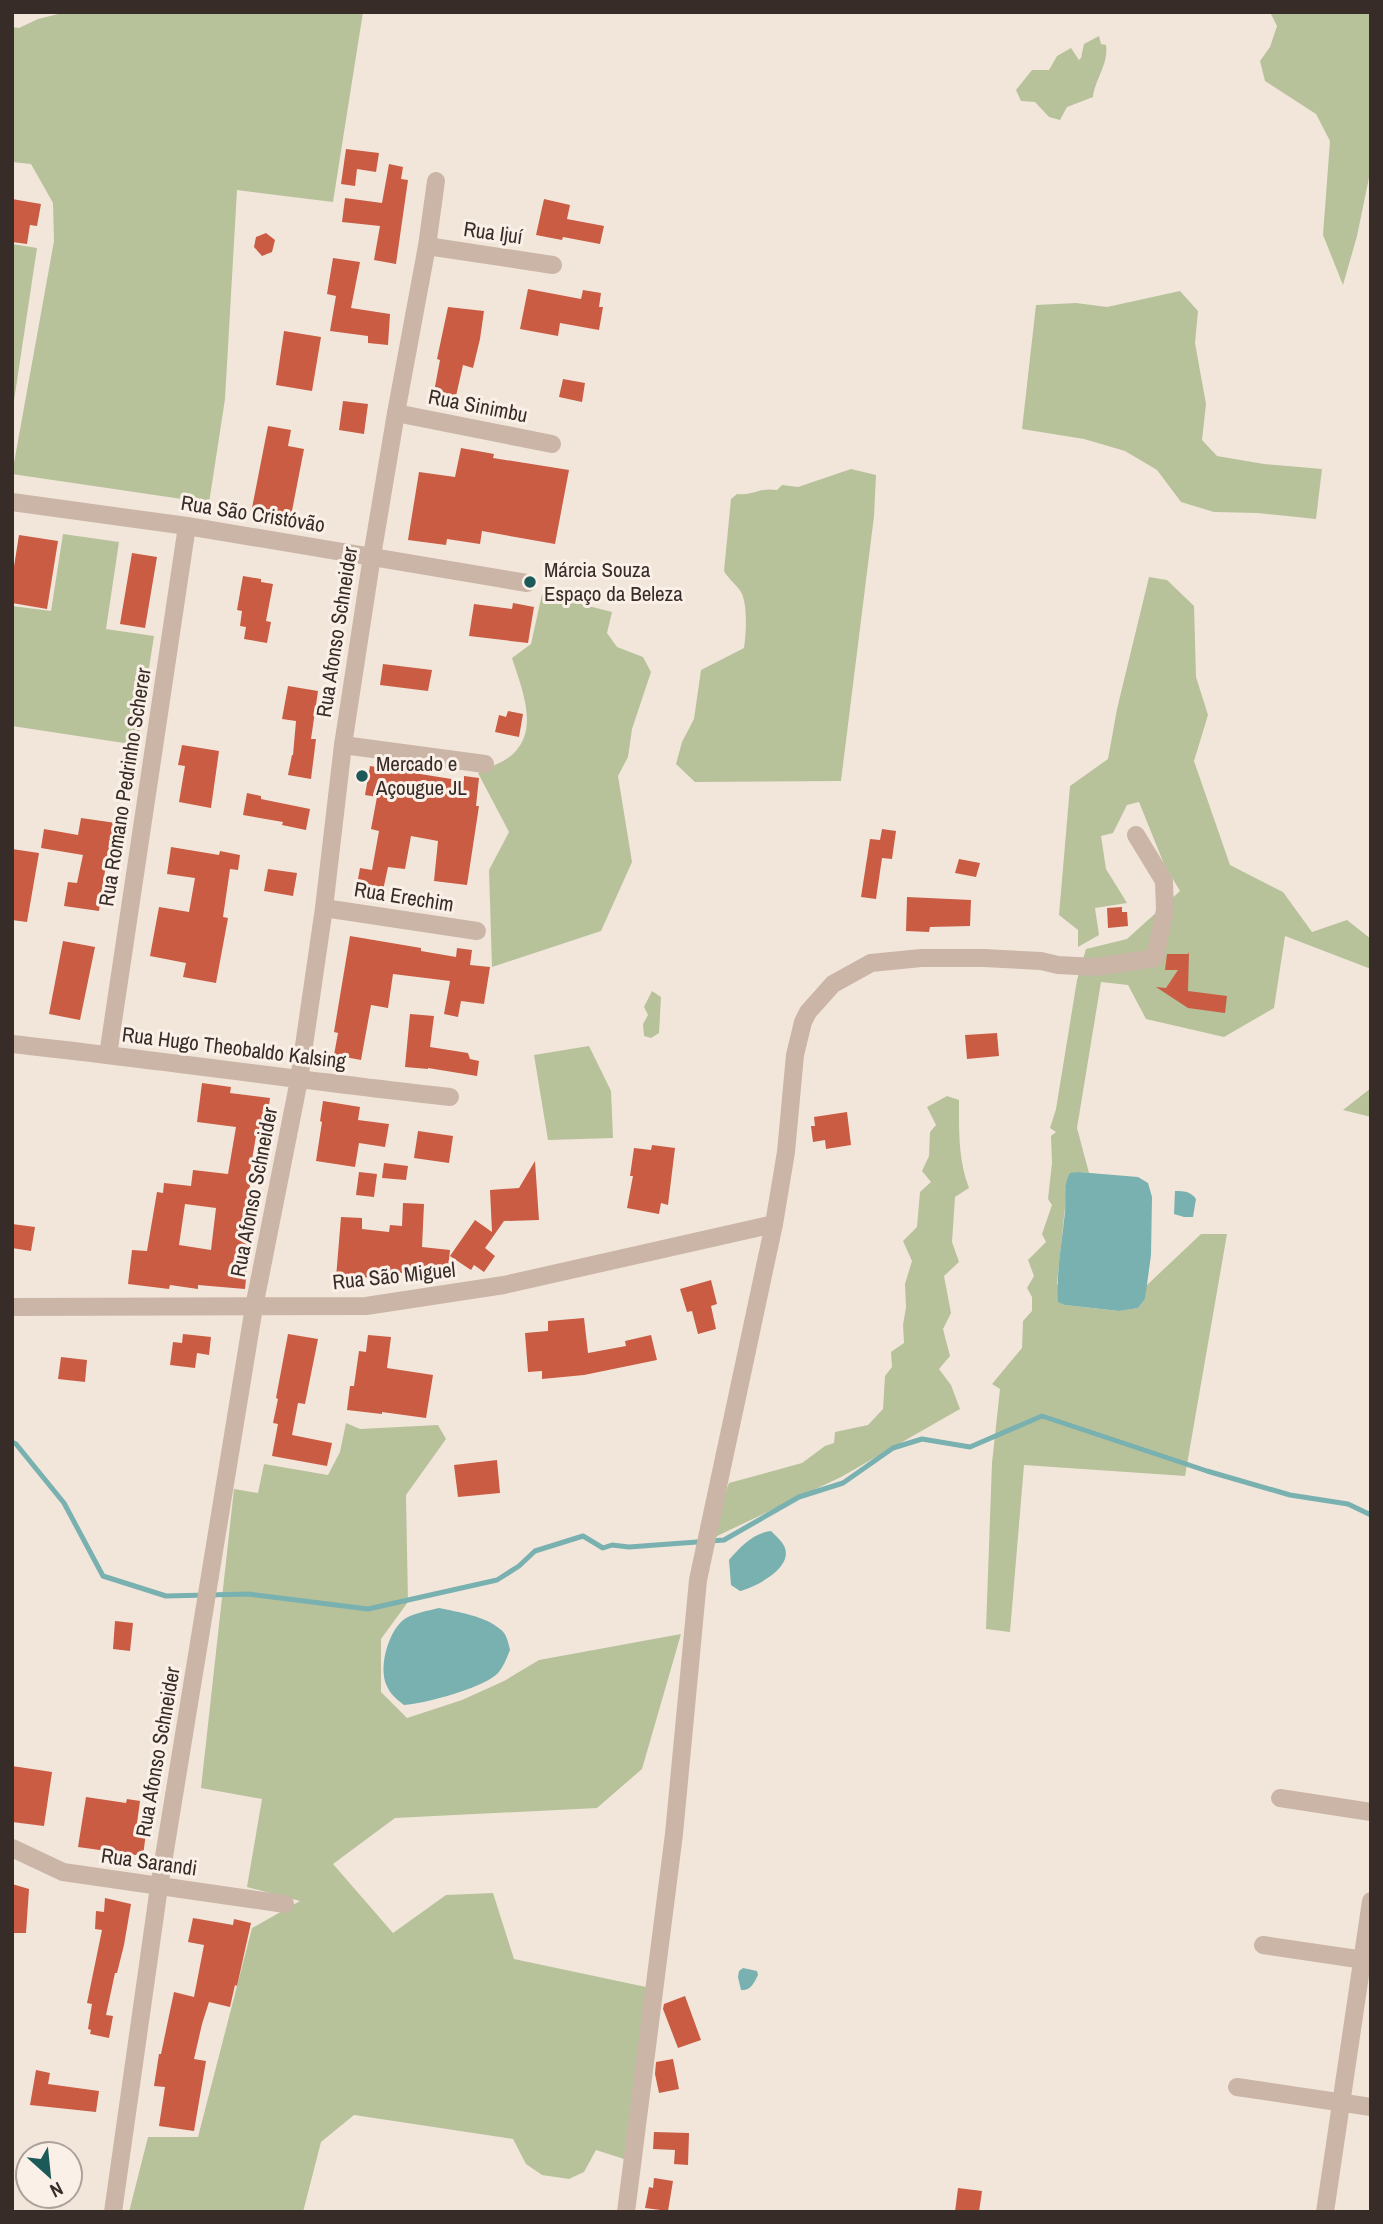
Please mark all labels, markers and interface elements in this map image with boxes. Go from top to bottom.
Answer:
street label: Rua Ijuí [462,214,525,251]
street label: Rua Sinimbu [426,382,530,429]
street label: Rua São Cristóvão [179,488,327,539]
street label: Rua Afonso Schneider [309,544,364,719]
place label: Márcia Souza Espaço da Beleza [544,555,683,608]
marker: Márcia Souza Espaço da Beleza [522,574,538,590]
street label: Rua Romano Pedrinho Scherer [91,665,158,908]
place label: Mercado e Açougue JL [375,749,467,802]
marker: Mercado e Açougue JL [354,768,370,784]
street label: Rua Erechim [352,874,456,919]
street label: Rua Hugo Theobaldo Kalsing [120,1019,348,1076]
street label: Rua Afonso Schneider [223,1104,284,1279]
street label: Rua São Miguel [331,1255,457,1296]
street label: Rua Afonso Schneider [128,1664,187,1839]
street label: Rua Sarandi [99,1840,199,1883]
north arrow [14,2140,84,2210]
text: N [46,2176,68,2204]

